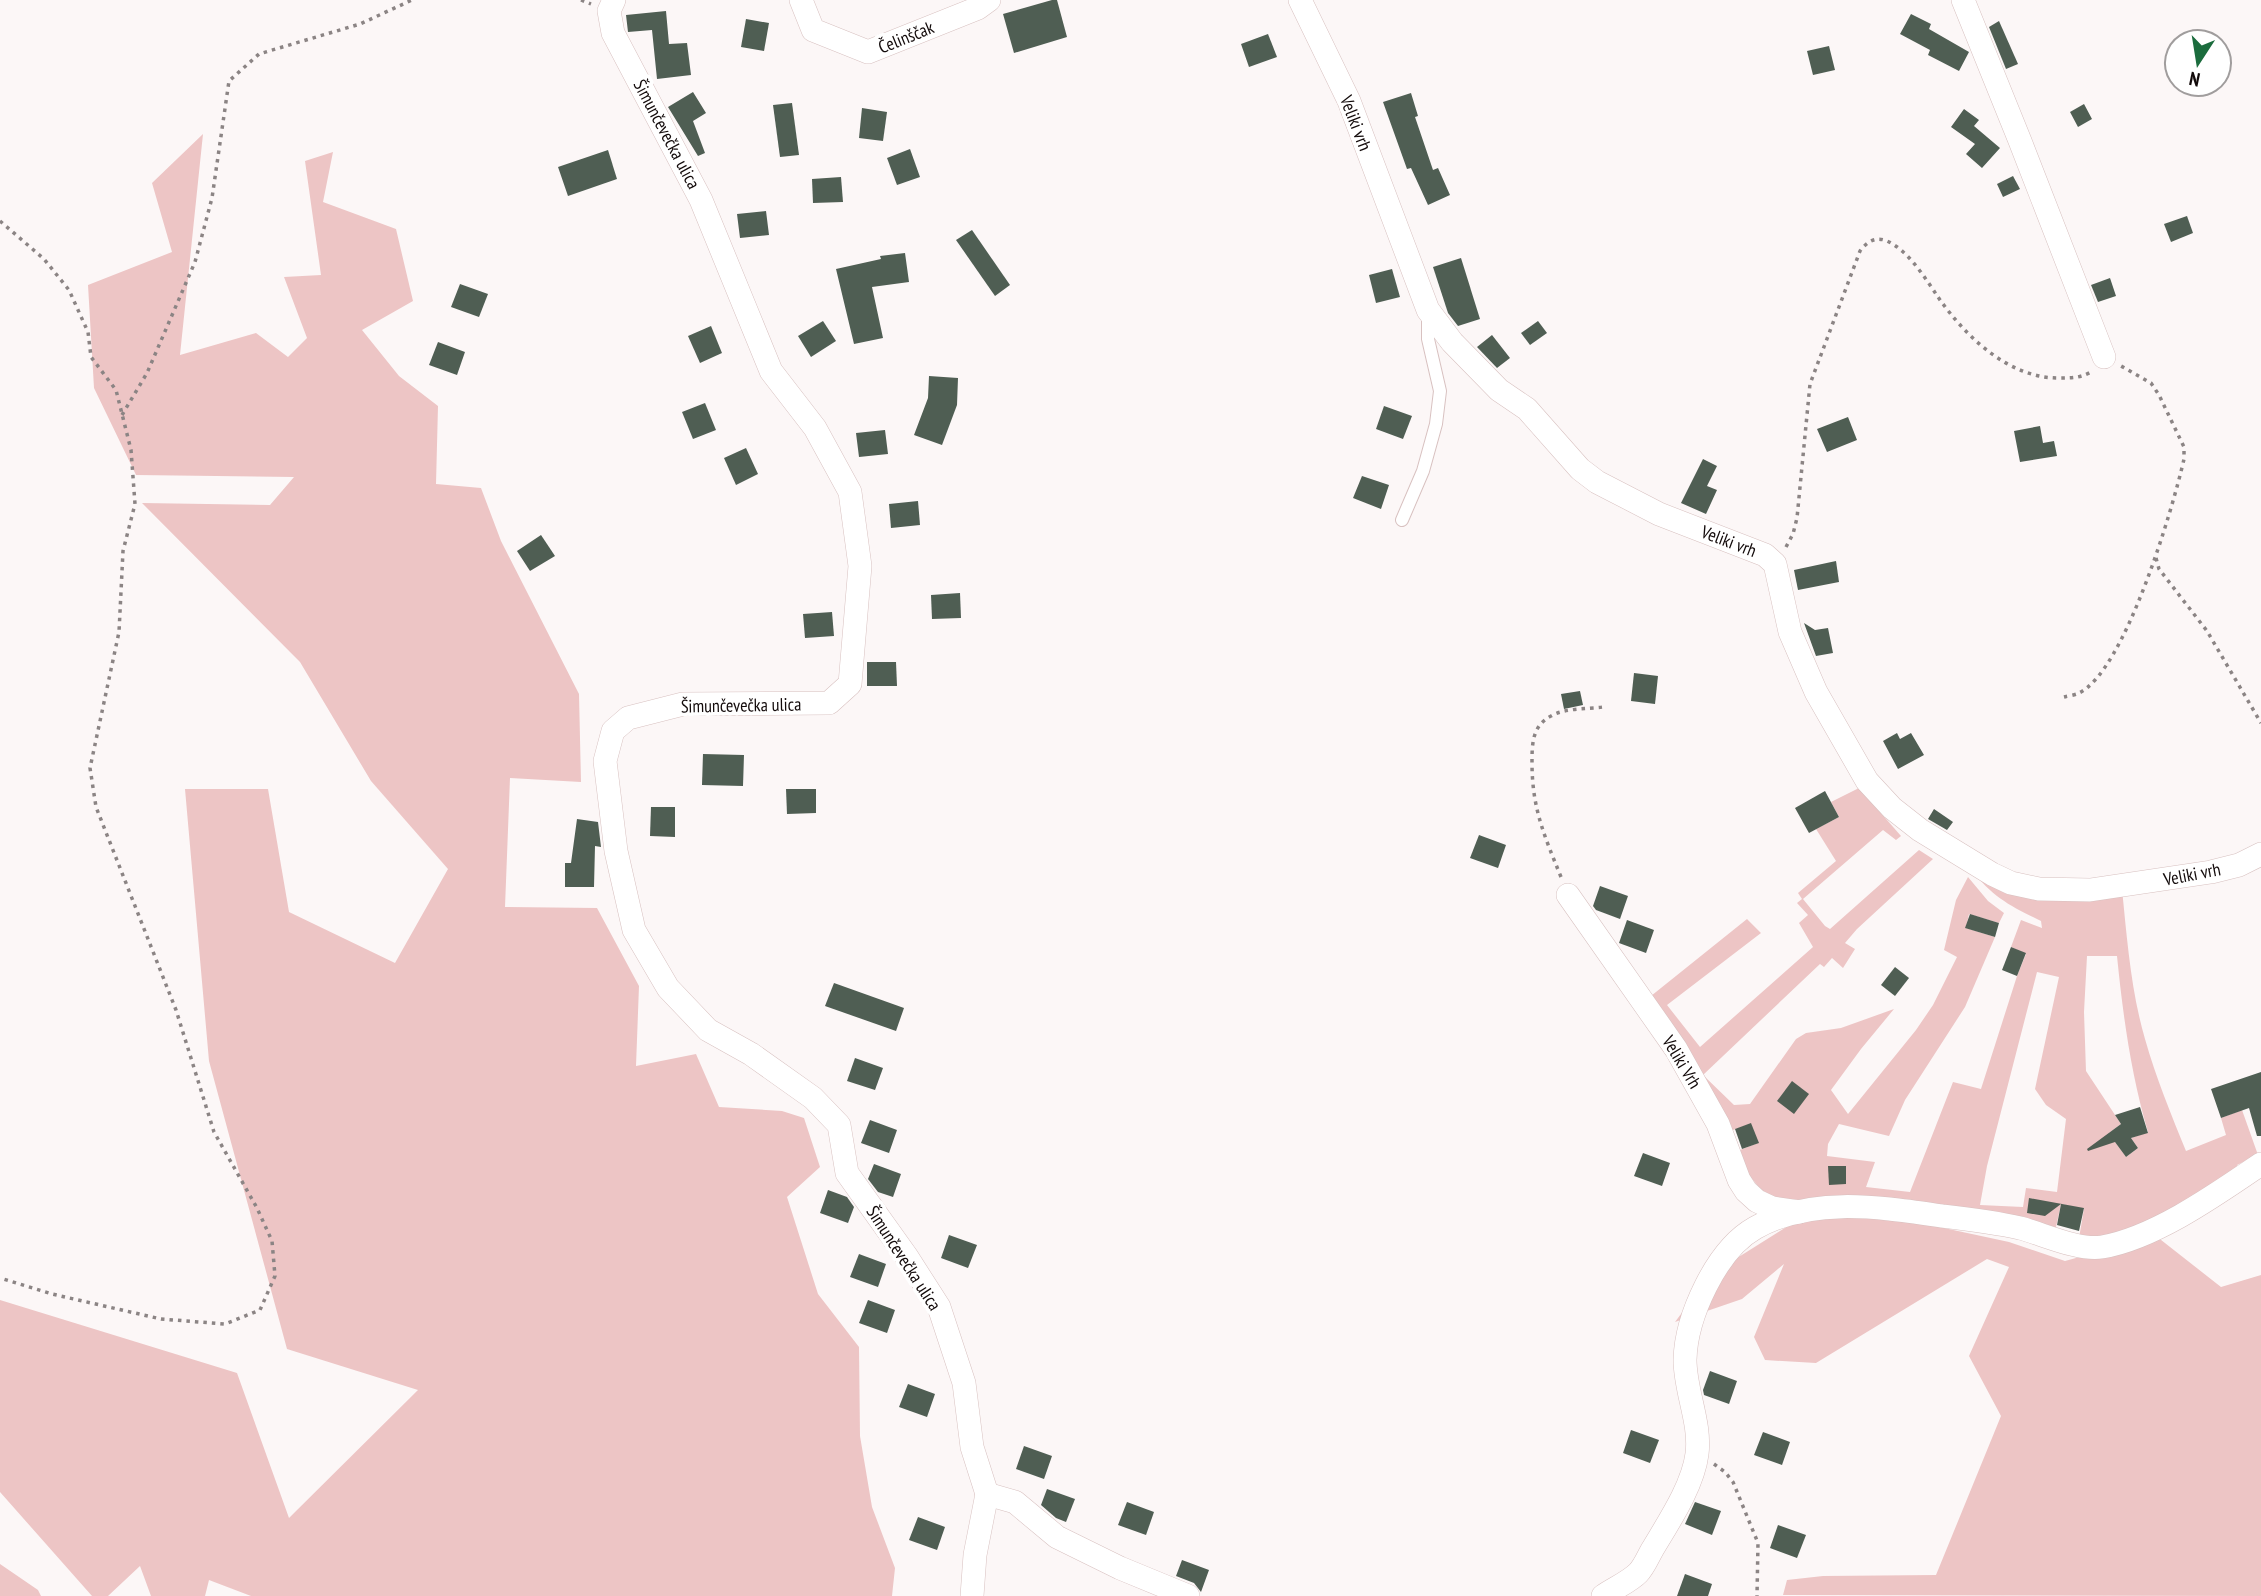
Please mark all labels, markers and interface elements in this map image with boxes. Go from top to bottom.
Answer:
street label: Čelinščak [875,15,937,58]
north arrow [2163,28,2233,98]
text: N [2187,67,2202,92]
street label: Šimunčevečka ulica [629,75,705,193]
street label: Veliki vrh [1335,91,1377,154]
street label: Veliki vrh [1697,520,1760,562]
street label: Šimunčevečka ulica [681,692,801,718]
street label: Veliki vrh [2161,857,2222,891]
street label: Veliki Vrh [1657,1030,1707,1093]
street label: Šimunčevečka ulica [862,1201,946,1315]

